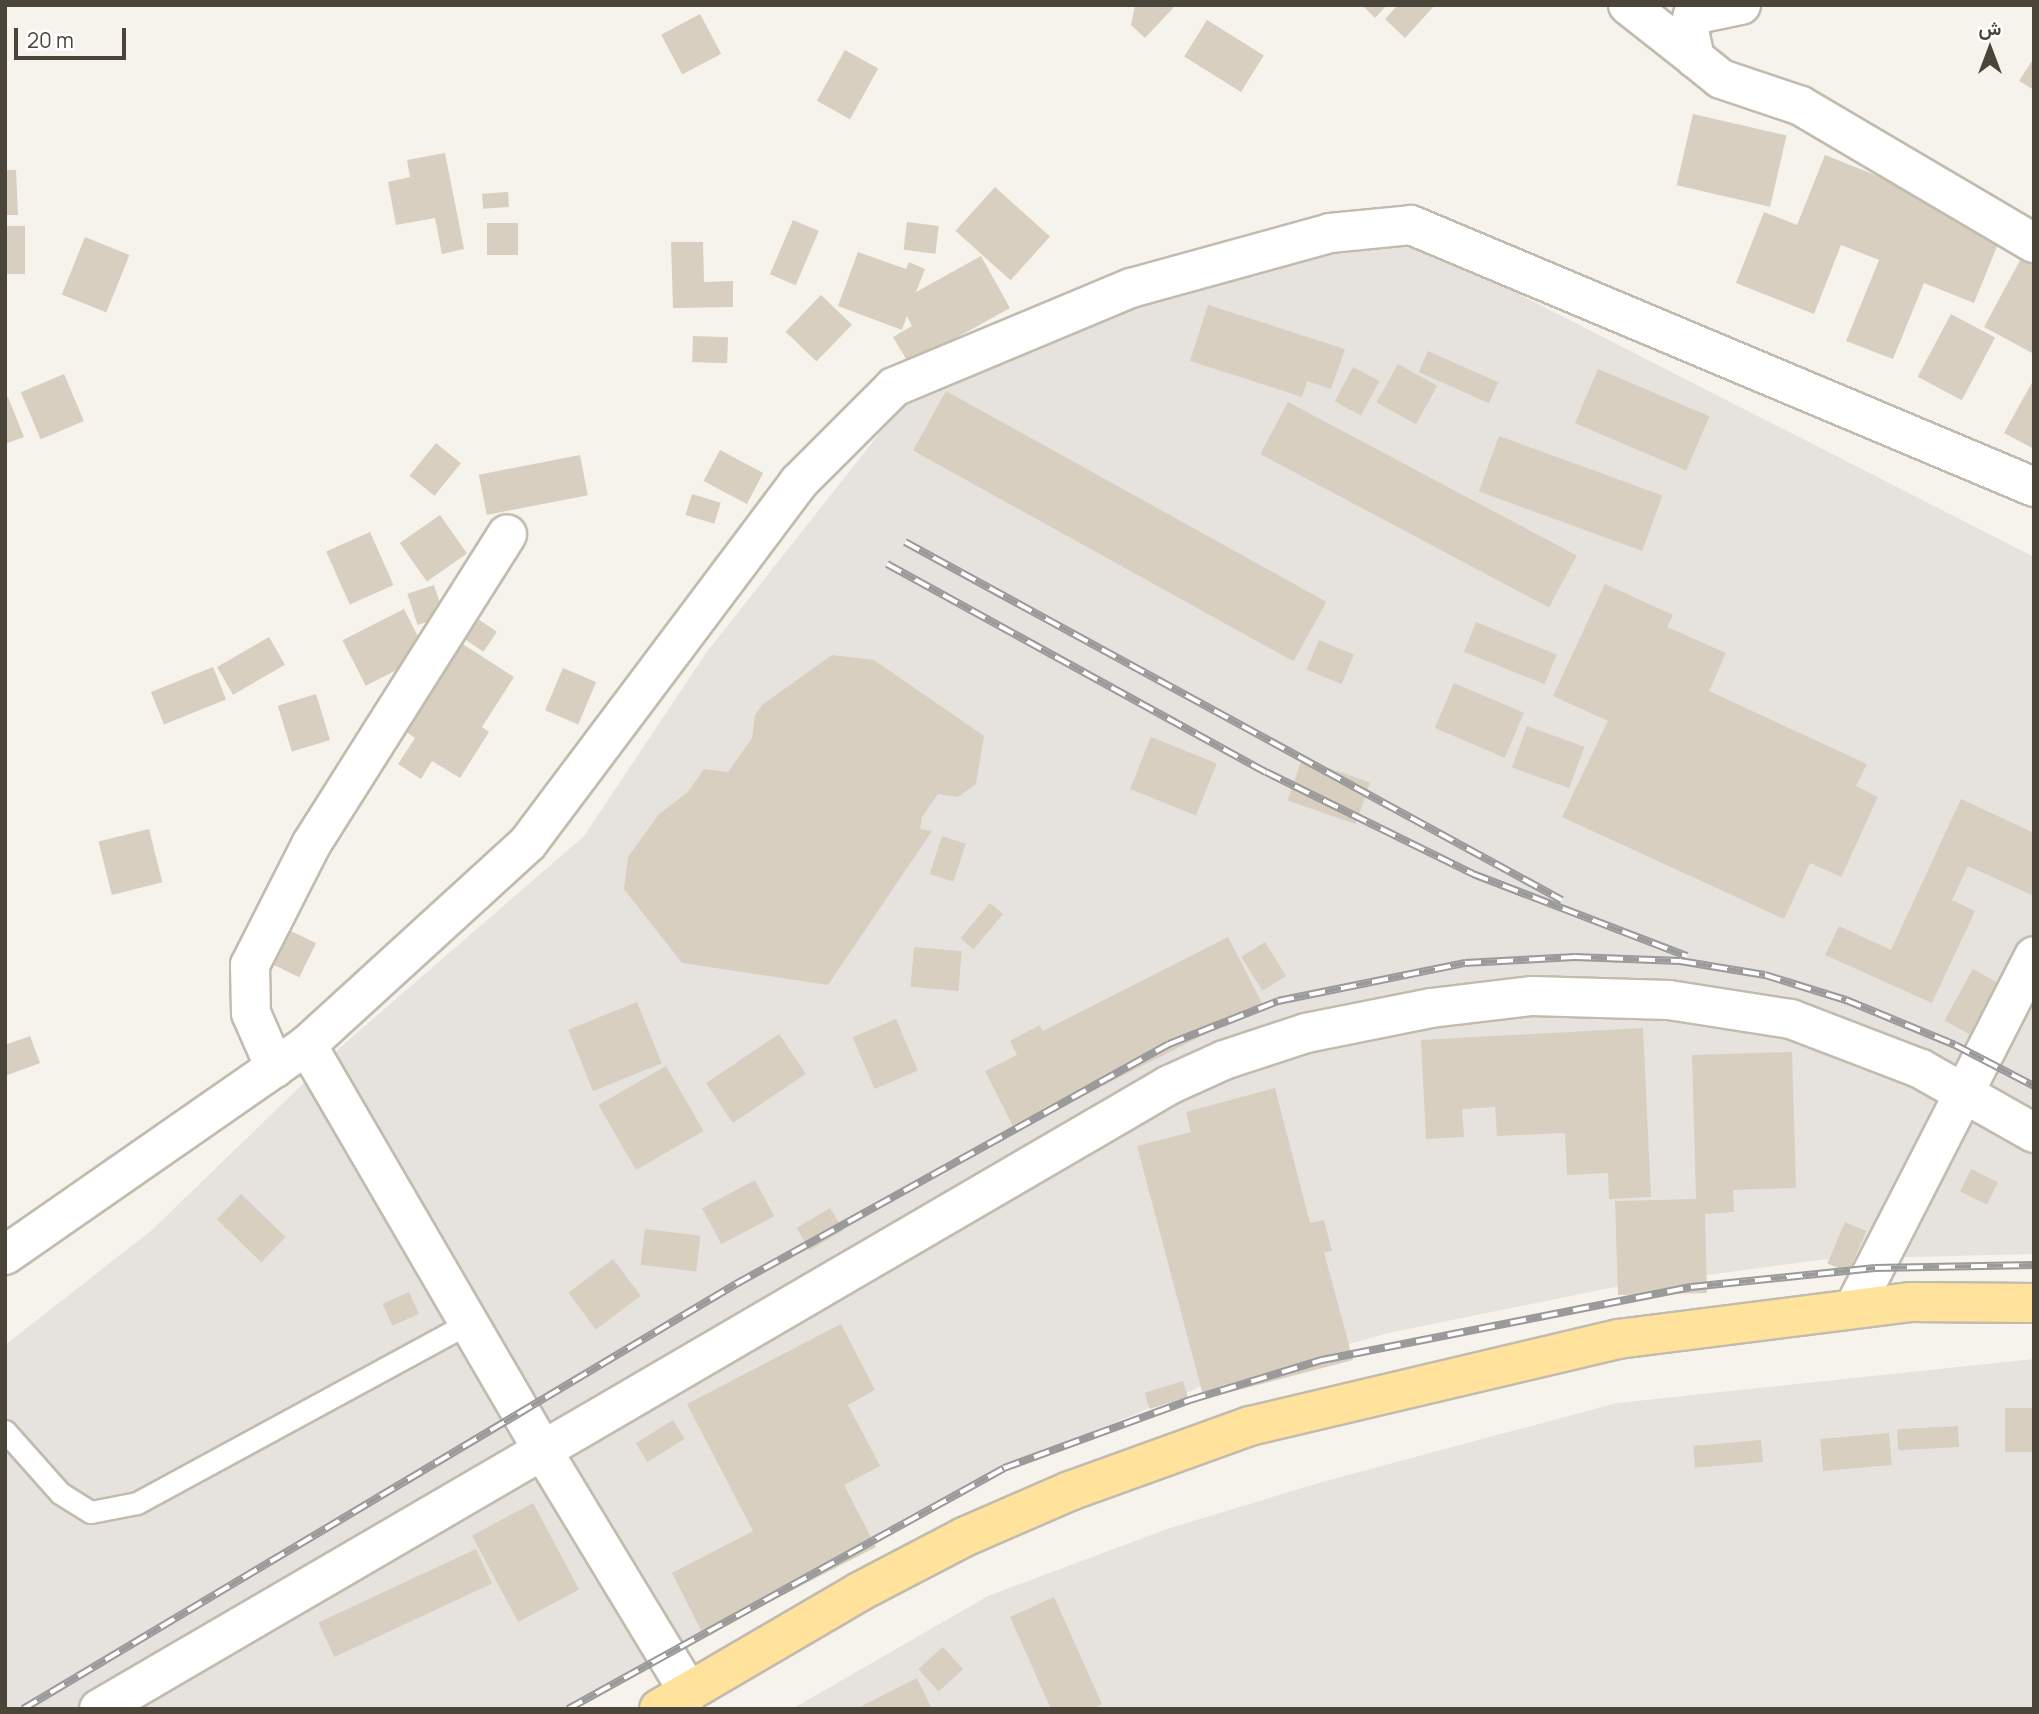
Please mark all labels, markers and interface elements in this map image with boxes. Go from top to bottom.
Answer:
scale bar [18,14,130,58]
north arrow [1955,14,2025,84]
text: ش [1979,15,2001,41]
text: 20 m [27,26,74,54]

